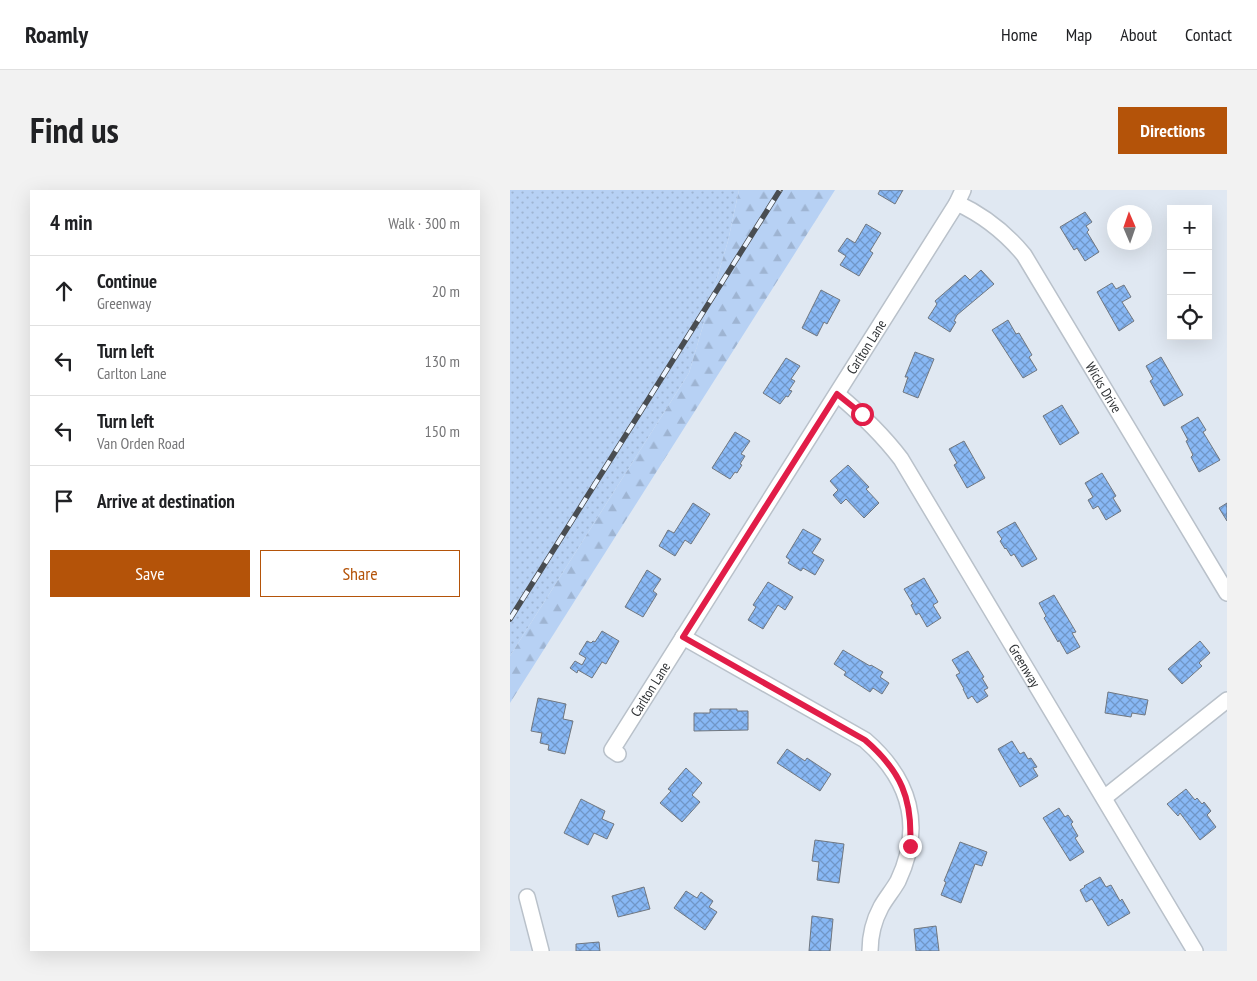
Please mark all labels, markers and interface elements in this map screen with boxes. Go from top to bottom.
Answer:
text: Roamly [25,19,88,50]
text: Home [1001,23,1038,46]
text: Map [1066,23,1092,46]
text: About [1120,23,1157,46]
text: Contact [1185,23,1232,46]
text: Find us [30,107,119,153]
button: Directions [1118,107,1227,154]
north arrow [1107,205,1152,250]
map controls [1167,205,1212,340]
button: + [1167,205,1212,250]
text: 4 min [50,209,92,236]
text: Walk · 300 m [388,213,460,233]
button: − [1167,250,1212,295]
text: Continue [97,269,157,293]
icon: ahead [50,277,78,305]
text: 20 m [432,281,460,301]
text: Greenway [97,293,151,313]
button: locate [1167,295,1212,340]
street label: Carlton Lane [842,316,890,377]
text: Turn left [97,339,154,363]
icon: left [50,347,78,375]
text: 130 m [425,351,460,371]
street label: Wicks Drive [1081,359,1126,416]
text: Carlton Lane [97,363,167,383]
route start [851,403,874,426]
text: Turn left [97,409,154,433]
icon: left [50,417,78,445]
text: 150 m [425,421,460,441]
text: Van Orden Road [97,433,185,453]
icon: arrive [50,487,78,515]
text: Arrive at destination [97,489,235,513]
button: Save [50,550,250,597]
button: Share [260,550,460,597]
street label: Greenway [1005,641,1045,691]
street label: Carlton Lane [626,658,674,720]
route end [899,835,922,858]

